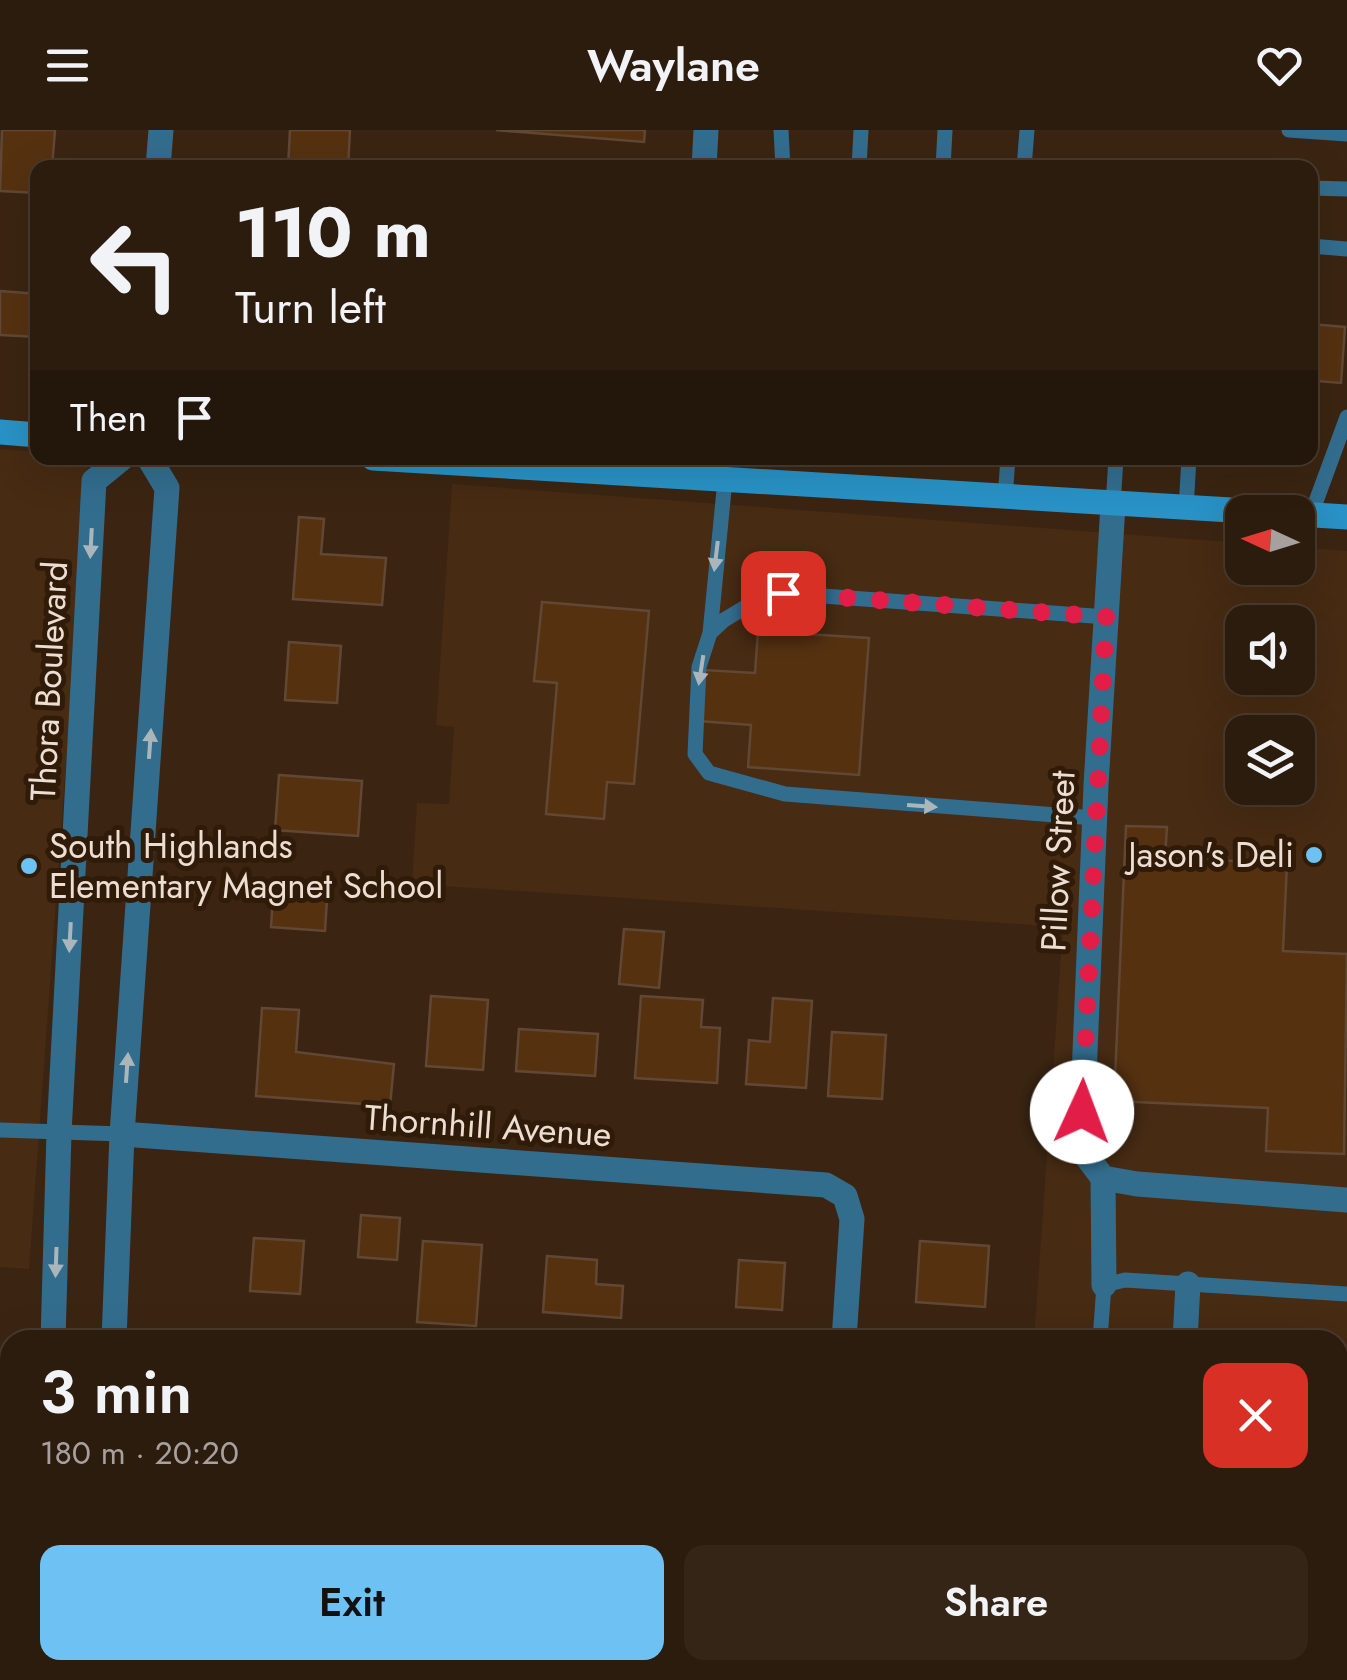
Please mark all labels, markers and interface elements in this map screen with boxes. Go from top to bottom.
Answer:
text: Waylane [587,33,760,98]
icon: menu [40,38,95,93]
icon: heart [1252,38,1307,93]
text: 110 m [235,182,431,283]
icon: left [70,200,200,330]
text: Turn left [235,275,386,340]
text: Then [70,390,147,445]
icon: arrive [167,390,222,445]
north arrow [1225,495,1315,585]
map controls [1225,495,1315,805]
one-way arrow [83,527,99,559]
one-way arrow [708,541,724,573]
pin [741,551,826,636]
street label: Thora Boulevard [18,560,80,802]
icon: arrive [756,566,811,621]
button: sound [1225,605,1315,695]
one-way arrow [693,655,708,686]
button: layers [1225,715,1315,805]
one-way arrow [142,727,158,759]
street label: Pillow Street [1028,769,1088,953]
one-way arrow [907,798,939,814]
place label: South Highlands Elementary Magnet School [49,821,443,911]
place label: Jason's Deli [1124,830,1294,880]
marker: Jason's Deli [1303,844,1325,866]
marker: South Highlands Elementary Magnet School [18,855,40,877]
one-way arrow [62,921,78,953]
one-way arrow [119,1051,135,1083]
position arrow [1030,1060,1134,1164]
street label: Thornhill Avenue [363,1092,613,1160]
one-way arrow [47,1246,63,1278]
text: 3 min [40,1349,192,1436]
button: close [1203,1363,1308,1468]
text: 180 m · 20:20 [40,1430,239,1476]
button: Exit [40,1545,664,1660]
button: Share [684,1545,1308,1660]

